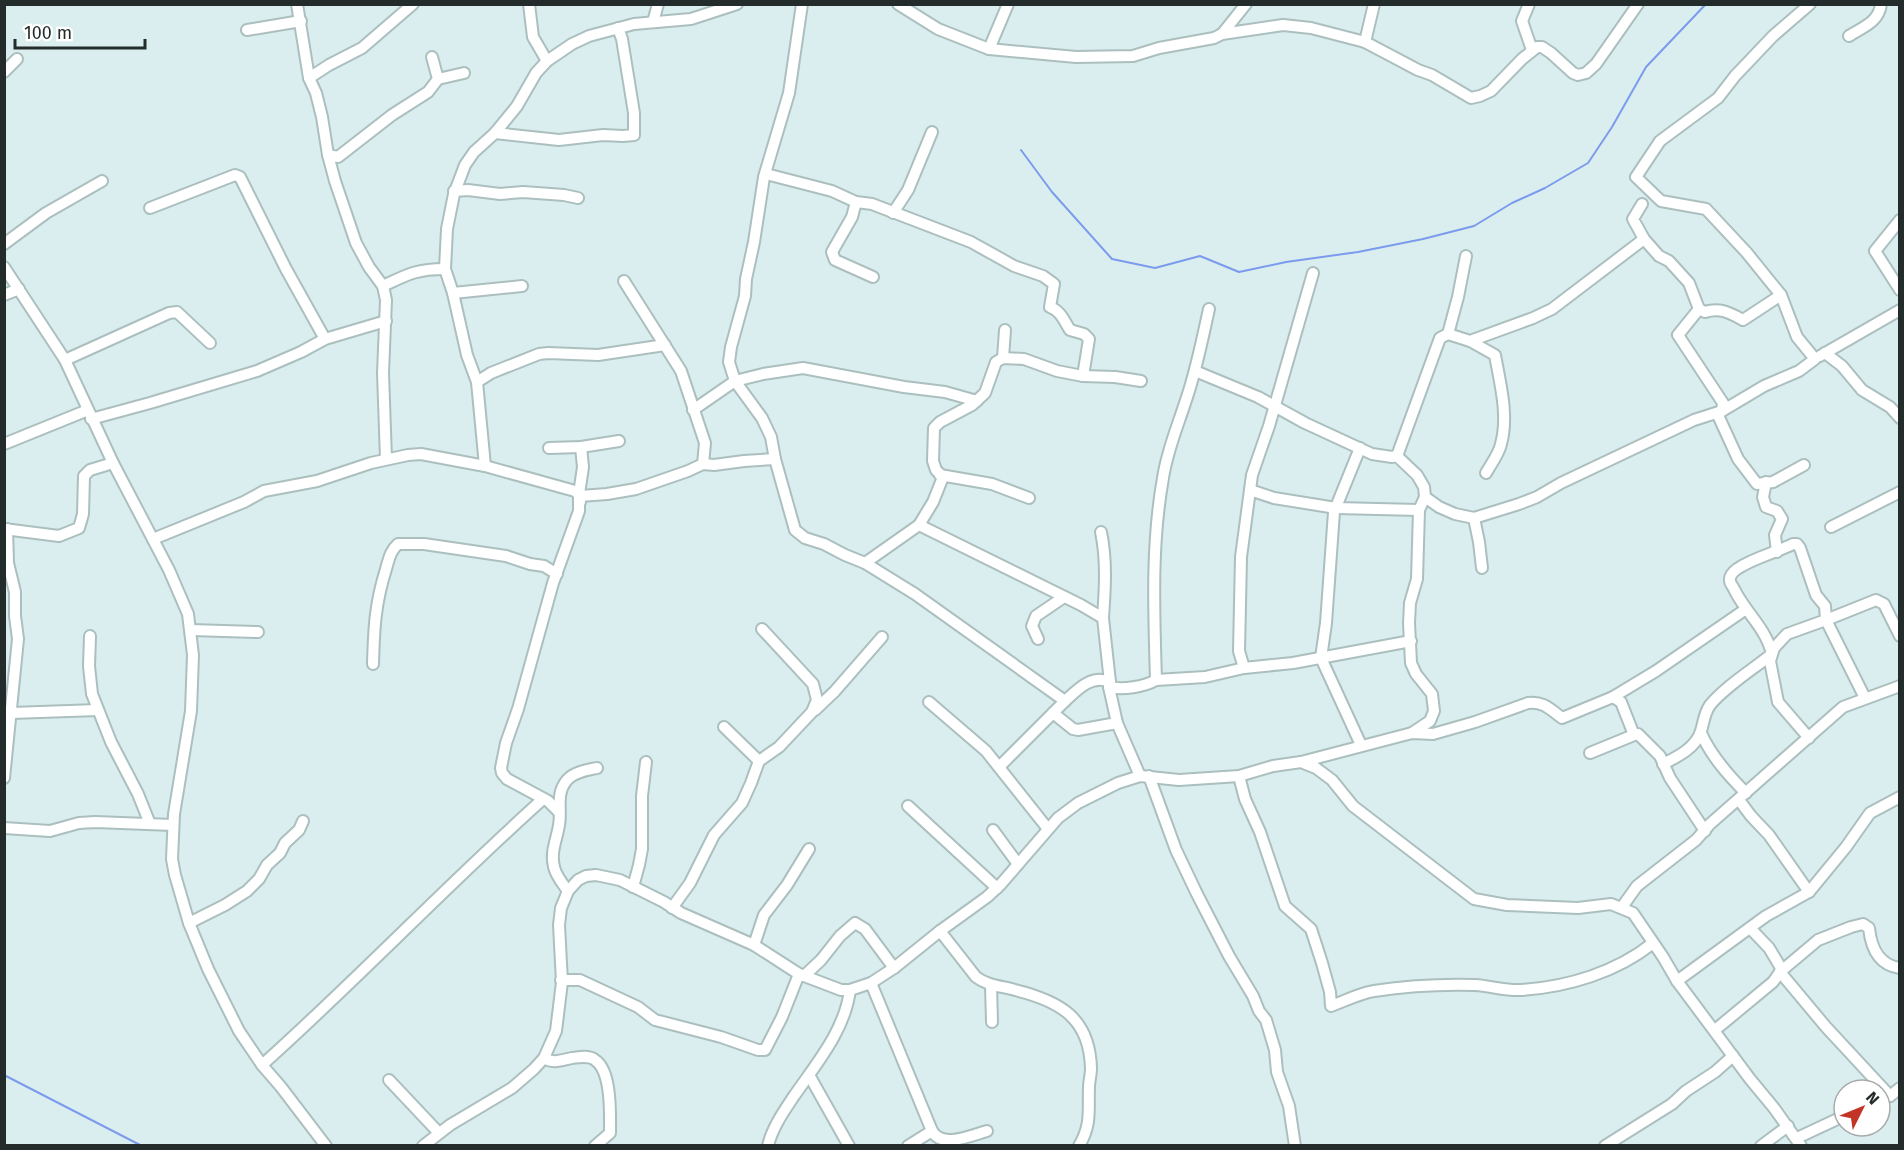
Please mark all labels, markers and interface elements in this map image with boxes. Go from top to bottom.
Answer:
scale bar [15,12,146,50]
text: 100 m [24,22,72,44]
north arrow [1832,1078,1892,1138]
text: N [1862,1088,1883,1108]

